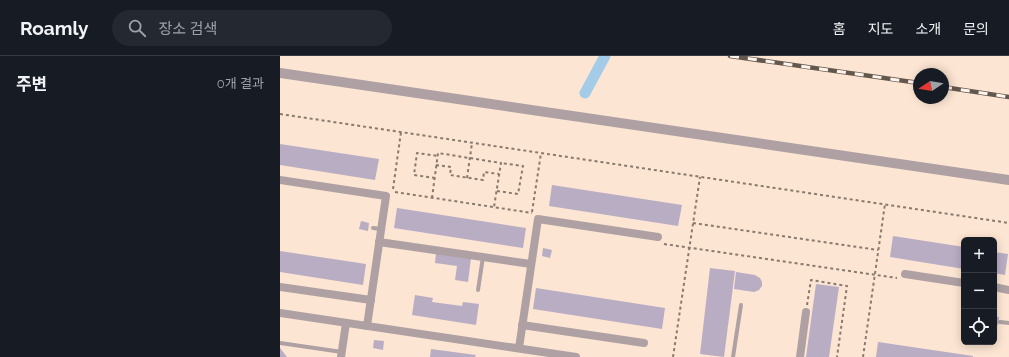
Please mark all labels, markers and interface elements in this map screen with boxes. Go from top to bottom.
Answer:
search box [112,10,392,46]
text: Roamly [20,17,88,39]
icon: search [126,17,148,39]
text: 장소 검색 [158,20,217,38]
text: 홈 [833,21,846,37]
text: 지도 [868,21,893,37]
text: 소개 [915,21,941,37]
text: 문의 [963,21,989,37]
north arrow [913,68,949,104]
text: 주변 [16,74,47,94]
text: 0개 결과 [217,76,264,91]
map controls [961,237,997,345]
button: + [961,237,997,273]
button: − [961,273,997,309]
button: locate [961,309,997,345]

